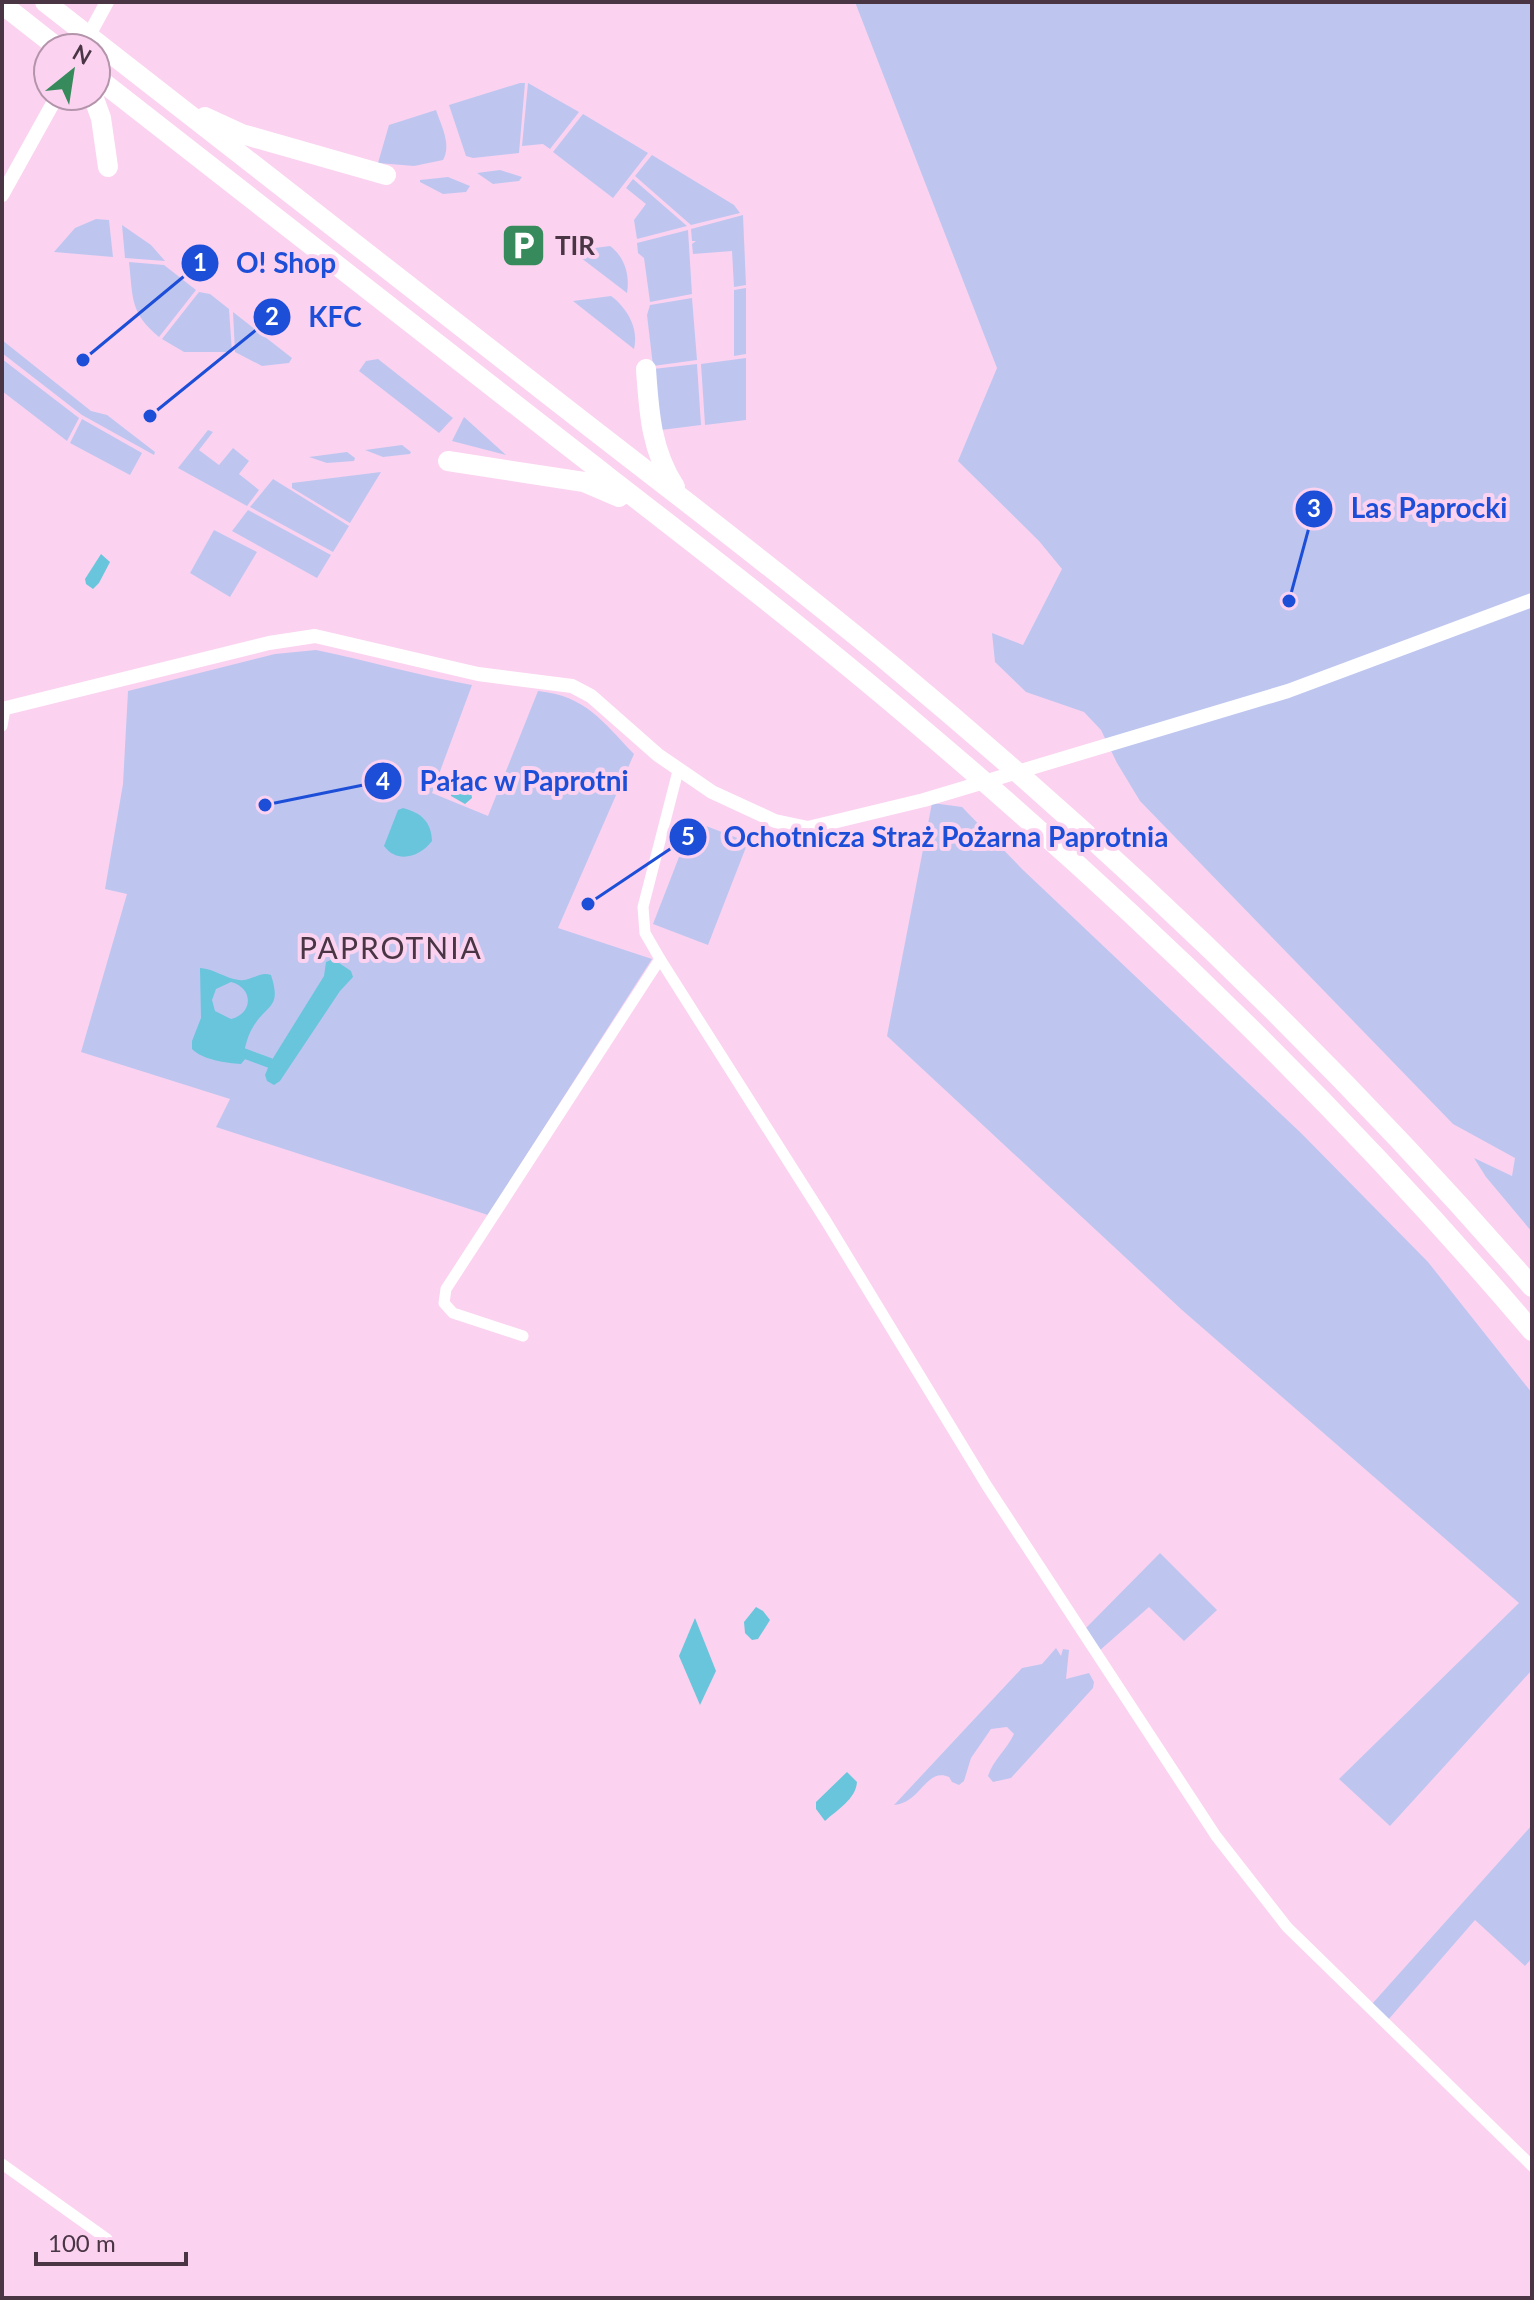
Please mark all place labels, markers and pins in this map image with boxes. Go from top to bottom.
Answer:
parking icon: TIR [500,221,548,269]
place label: TIR [555,229,595,261]
callout: O! Shop [180,237,352,289]
callout: KFC [252,291,378,343]
callout: Las Paprocki [1294,483,1523,535]
callout: Pałac w Paprotni [363,755,645,807]
callout: Ochotnicza Straż Pożarna Paprotnia [668,811,1185,863]

